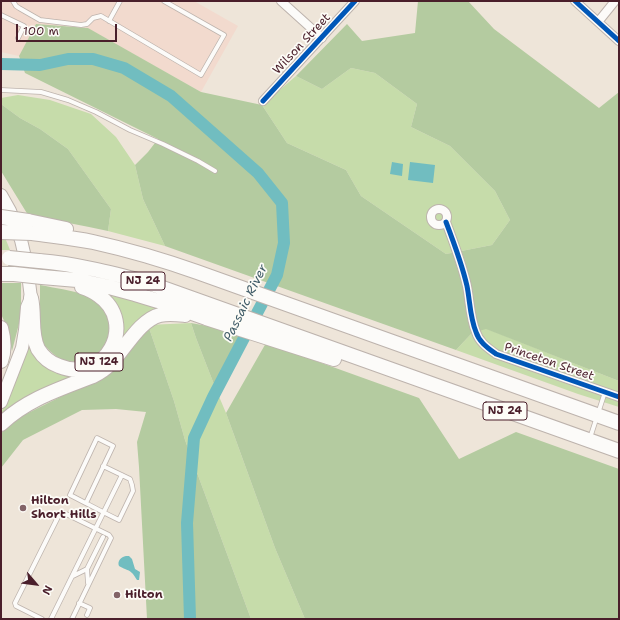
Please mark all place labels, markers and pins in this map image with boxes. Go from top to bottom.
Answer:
place label: Hilton Short Hills [31,494,97,522]
marker: Hilton Short Hills [18,503,28,513]
place label: Hilton [125,588,163,602]
marker: Hilton [112,590,122,600]

